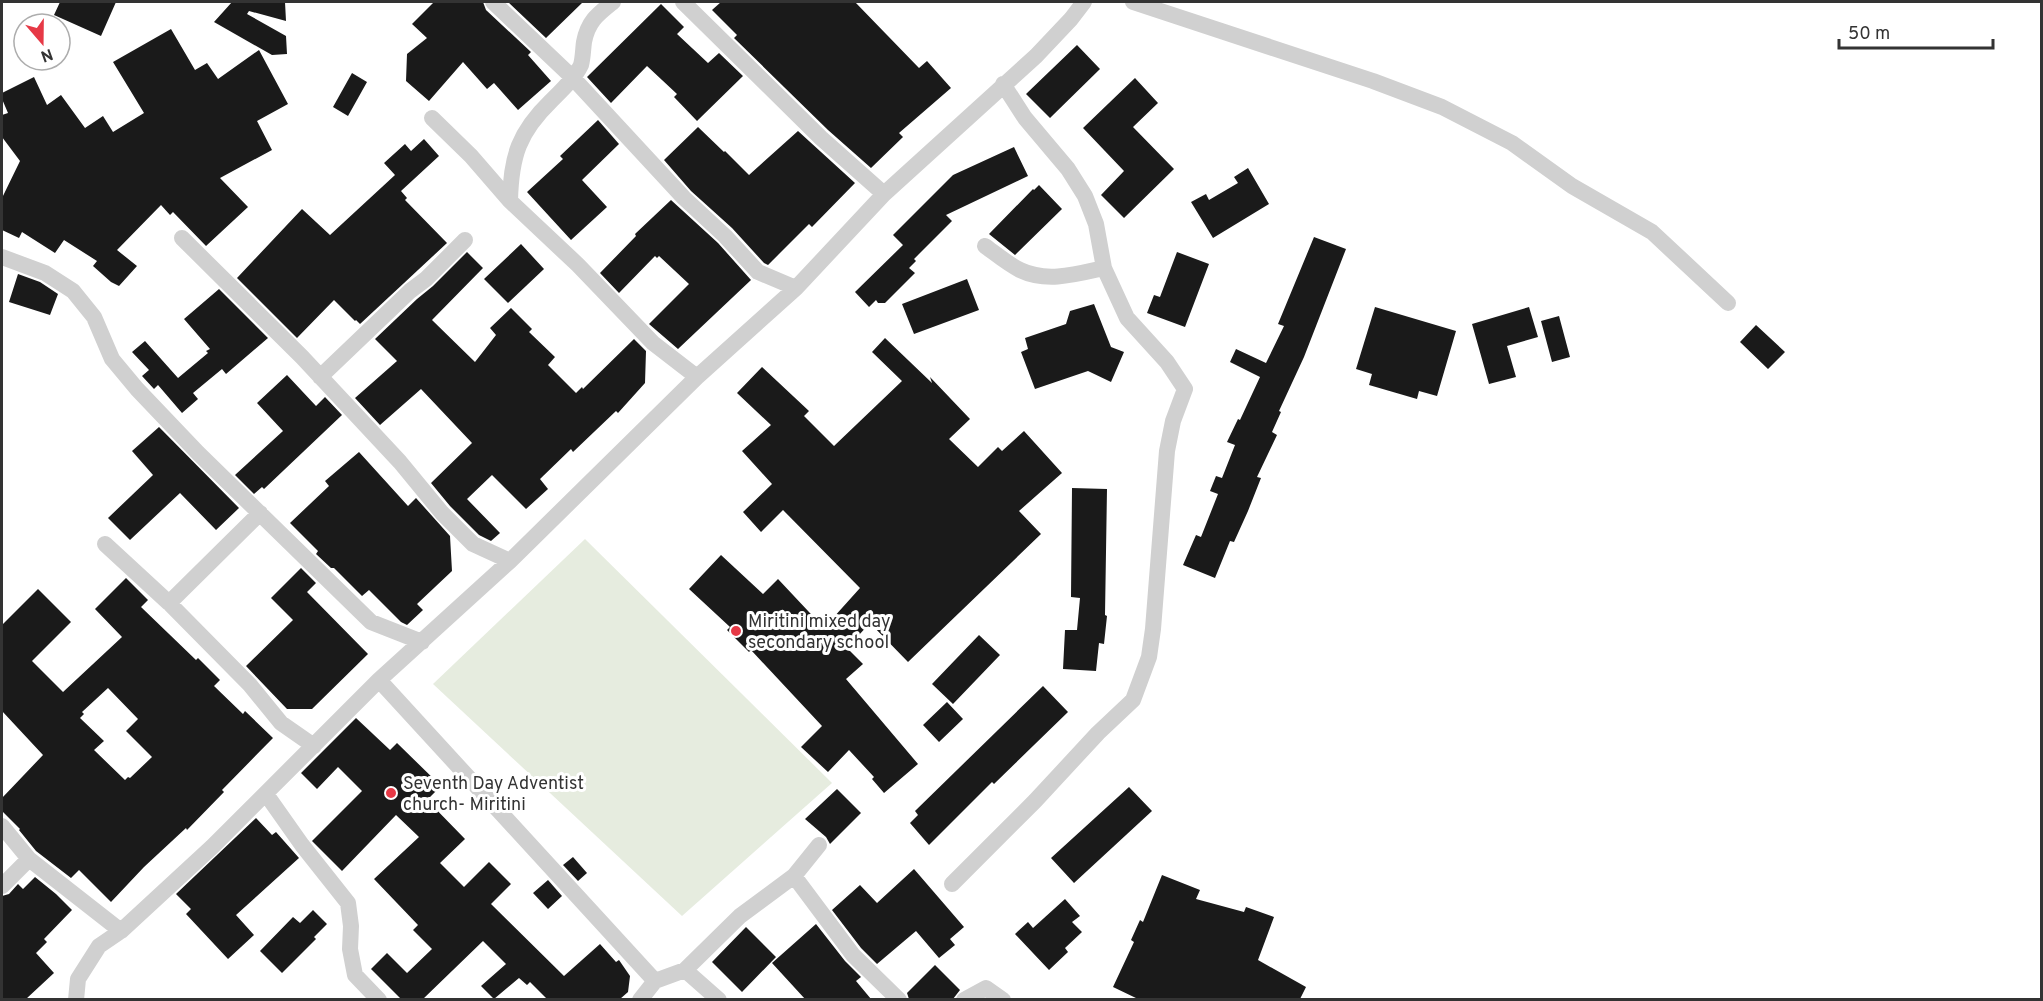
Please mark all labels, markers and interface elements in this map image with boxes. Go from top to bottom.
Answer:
north arrow [12,12,72,72]
scale bar [1839,12,1994,50]
text: 50 m [1848,23,1890,46]
text: N [38,43,55,66]
place label: Miritini mixed day secondary school [748,611,891,655]
marker: Miritini mixed day secondary school [729,624,743,638]
place label: Seventh Day Adventist church- Miritini [403,773,584,817]
marker: Seventh Day Adventist church- Miritini [384,786,398,800]

